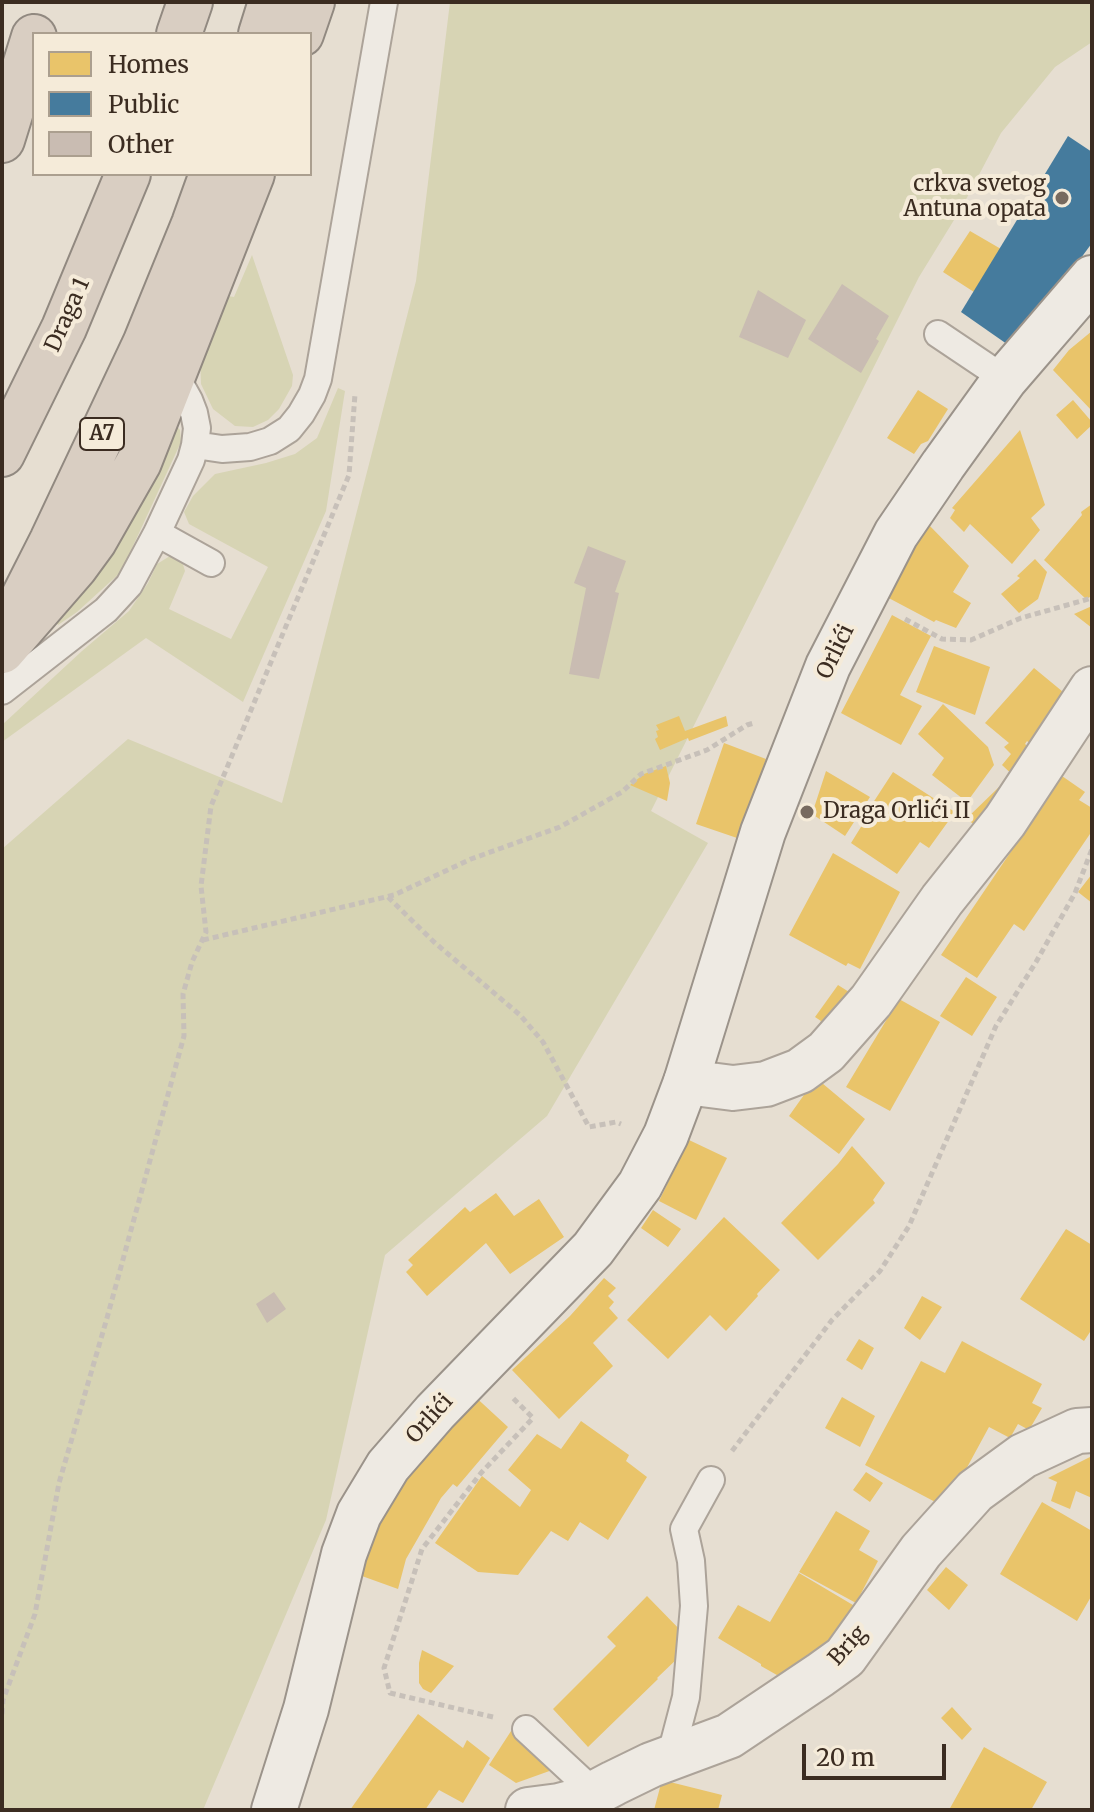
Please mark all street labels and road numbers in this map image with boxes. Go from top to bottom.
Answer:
street label: Draga 1 [40,274,96,356]
road number: A7 [80,418,124,450]
street label: Orlići [812,620,860,684]
street label: Orlići [401,1389,459,1449]
street label: Brig [823,1621,873,1671]

